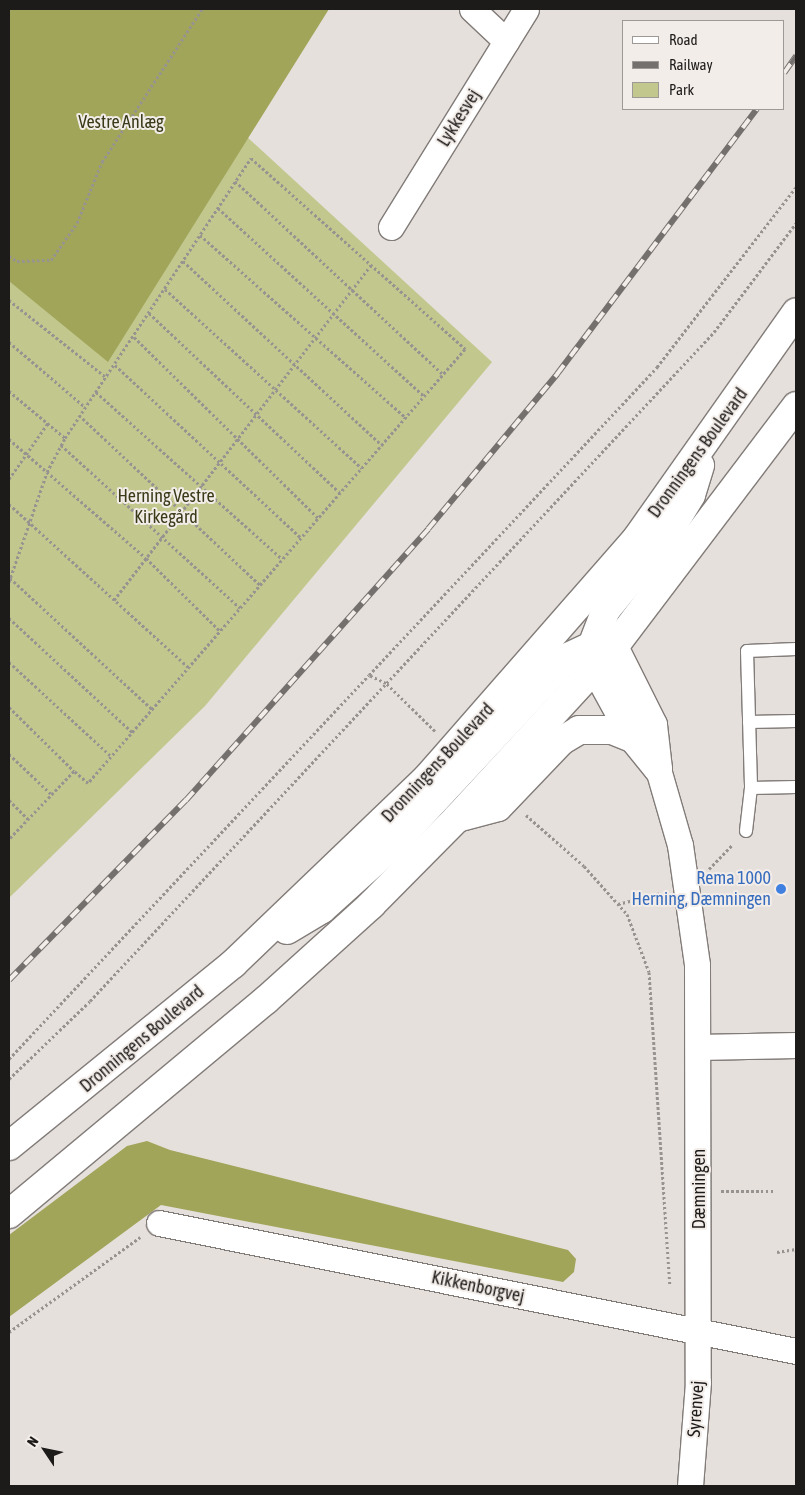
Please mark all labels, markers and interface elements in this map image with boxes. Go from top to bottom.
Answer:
legend [622,20,785,110]
text: Road [669,31,698,48]
text: Railway [669,56,713,73]
text: Park [669,81,694,98]
street label: Lykkesvej [433,85,485,151]
park label: Vestre Anlæg [78,111,164,133]
street label: Dronningens Boulevard [644,384,752,522]
park label: Herning Vestre Kirkegård [117,486,215,528]
street label: Dronningens Boulevard [377,699,499,827]
place label: Rema 1000 Herning, Dæmningen [631,868,771,911]
marker: Rema 1000 Herning, Dæmningen [775,883,787,895]
street label: Dronningens Boulevard [76,981,208,1097]
street label: Dæmningen [688,1149,710,1229]
street label: Kikkenborgvej [430,1267,526,1307]
street label: Syrenvej [683,1380,709,1438]
north arrow [20,1425,70,1475]
text: N [24,1434,42,1450]

